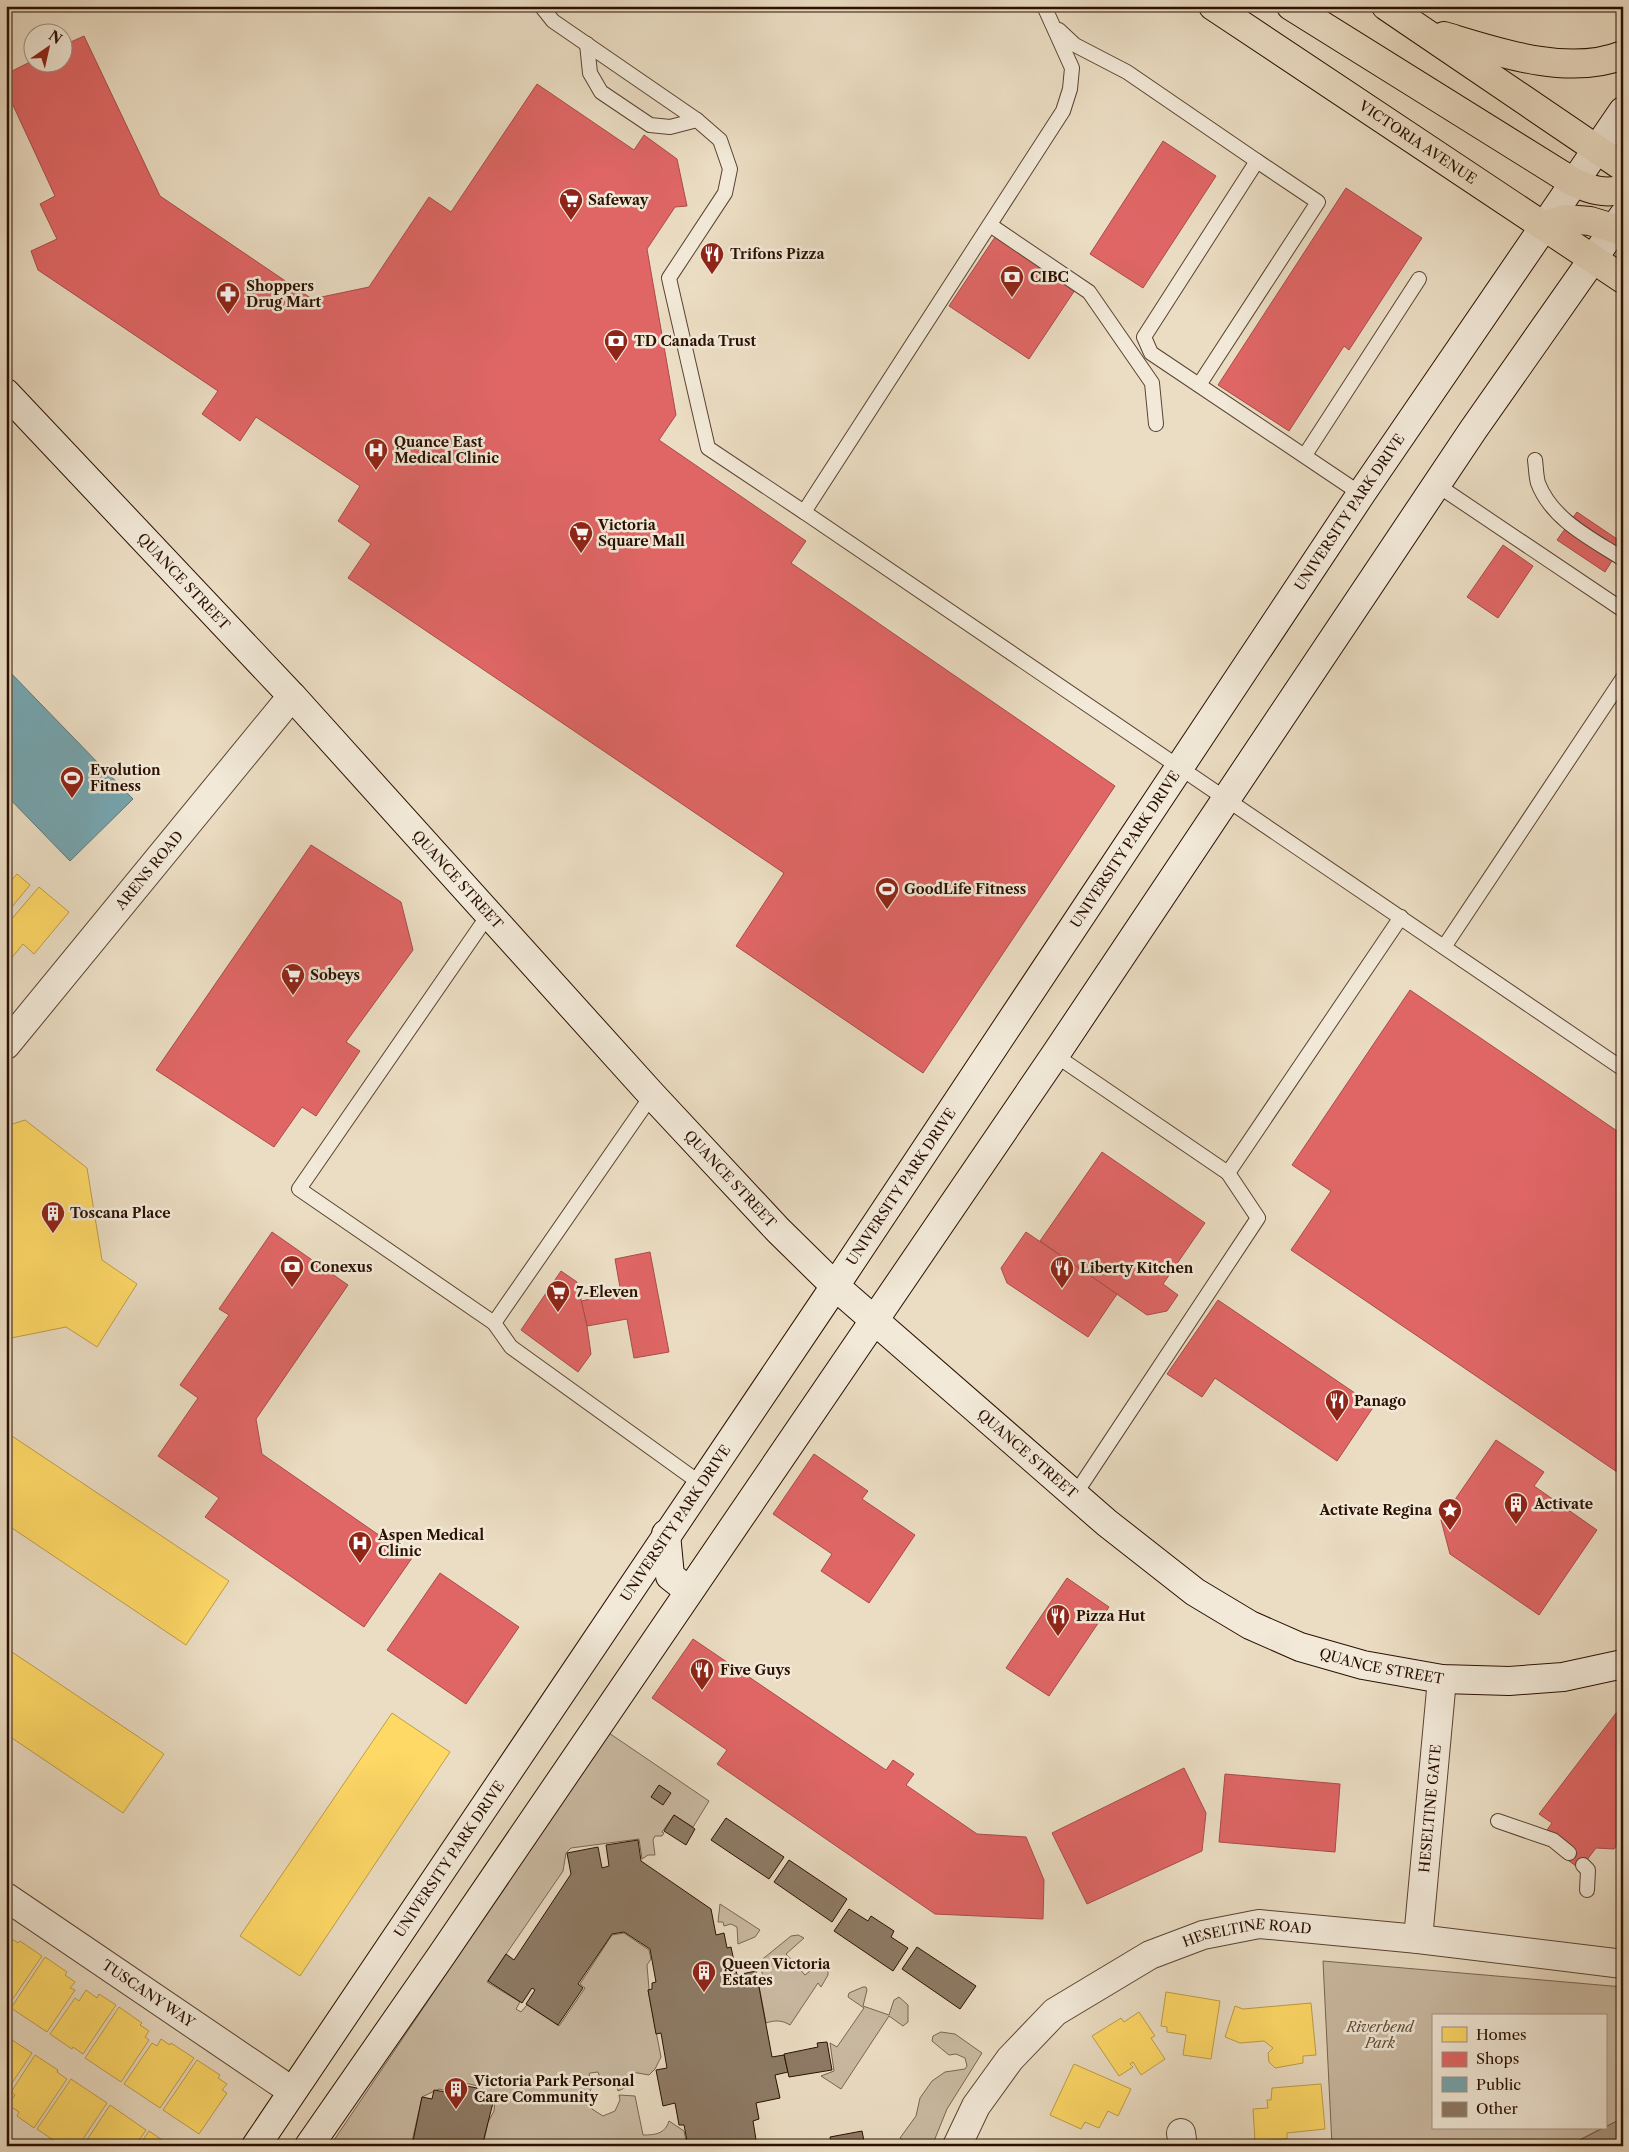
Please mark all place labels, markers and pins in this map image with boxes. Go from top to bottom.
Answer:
supermarket icon: Safeway [558,187,584,221]
place label: Safeway [588,191,649,209]
restaurant icon: Trifons Pizza [699,241,725,275]
place label: Trifons Pizza [730,245,825,263]
bank icon: CIBC [999,264,1025,298]
place label: CIBC [1030,268,1069,286]
place label: Shoppers Drug Mart [246,277,322,311]
pharmacy icon: Shoppers Drug Mart [215,281,241,315]
bank icon: TD Canada Trust [603,328,629,362]
place label: TD Canada Trust [634,332,757,350]
place label: Quance East Medical Clinic [394,433,499,467]
hospital icon: Quance East Medical Clinic [363,437,389,471]
place label: Victoria Square Mall [597,516,685,550]
supermarket icon: Victoria Square Mall [568,520,594,554]
place label: Evolution Fitness [90,761,161,795]
sports icon: Evolution Fitness [59,765,85,799]
sports icon: GoodLife Fitness [874,876,900,910]
place label: GoodLife Fitness [904,880,1026,898]
supermarket icon: Sobeys [280,962,306,996]
place label: Sobeys [310,966,360,984]
building icon: Toscana Place [40,1200,66,1234]
place label: Toscana Place [70,1204,171,1222]
bank icon: Conexus [279,1254,305,1288]
restaurant icon: Liberty Kitchen [1049,1255,1075,1289]
place label: Conexus [310,1258,372,1276]
place label: Liberty Kitchen [1080,1259,1194,1277]
supermarket icon: 7-Eleven [545,1279,571,1313]
place label: 7-Eleven [576,1283,639,1301]
restaurant icon: Panago [1324,1388,1350,1422]
place label: Panago [1354,1392,1406,1410]
building icon: Activate [1503,1491,1529,1525]
place label: Activate [1533,1495,1593,1513]
place icon: Activate Regina [1437,1497,1463,1531]
place label: Activate Regina [1318,1501,1433,1519]
place label: Aspen Medical Clinic [377,1526,484,1560]
hospital icon: Aspen Medical Clinic [347,1530,373,1564]
restaurant icon: Pizza Hut [1045,1603,1071,1637]
place label: Pizza Hut [1076,1607,1146,1625]
restaurant icon: Five Guys [689,1657,715,1691]
place label: Five Guys [720,1661,790,1679]
place label: Queen Victoria Estates [722,1955,831,1989]
building icon: Queen Victoria Estates [691,1959,717,1993]
place label: Victoria Park Personal Care Community [473,2072,634,2106]
building icon: Victoria Park Personal Care Community [443,2076,469,2110]

